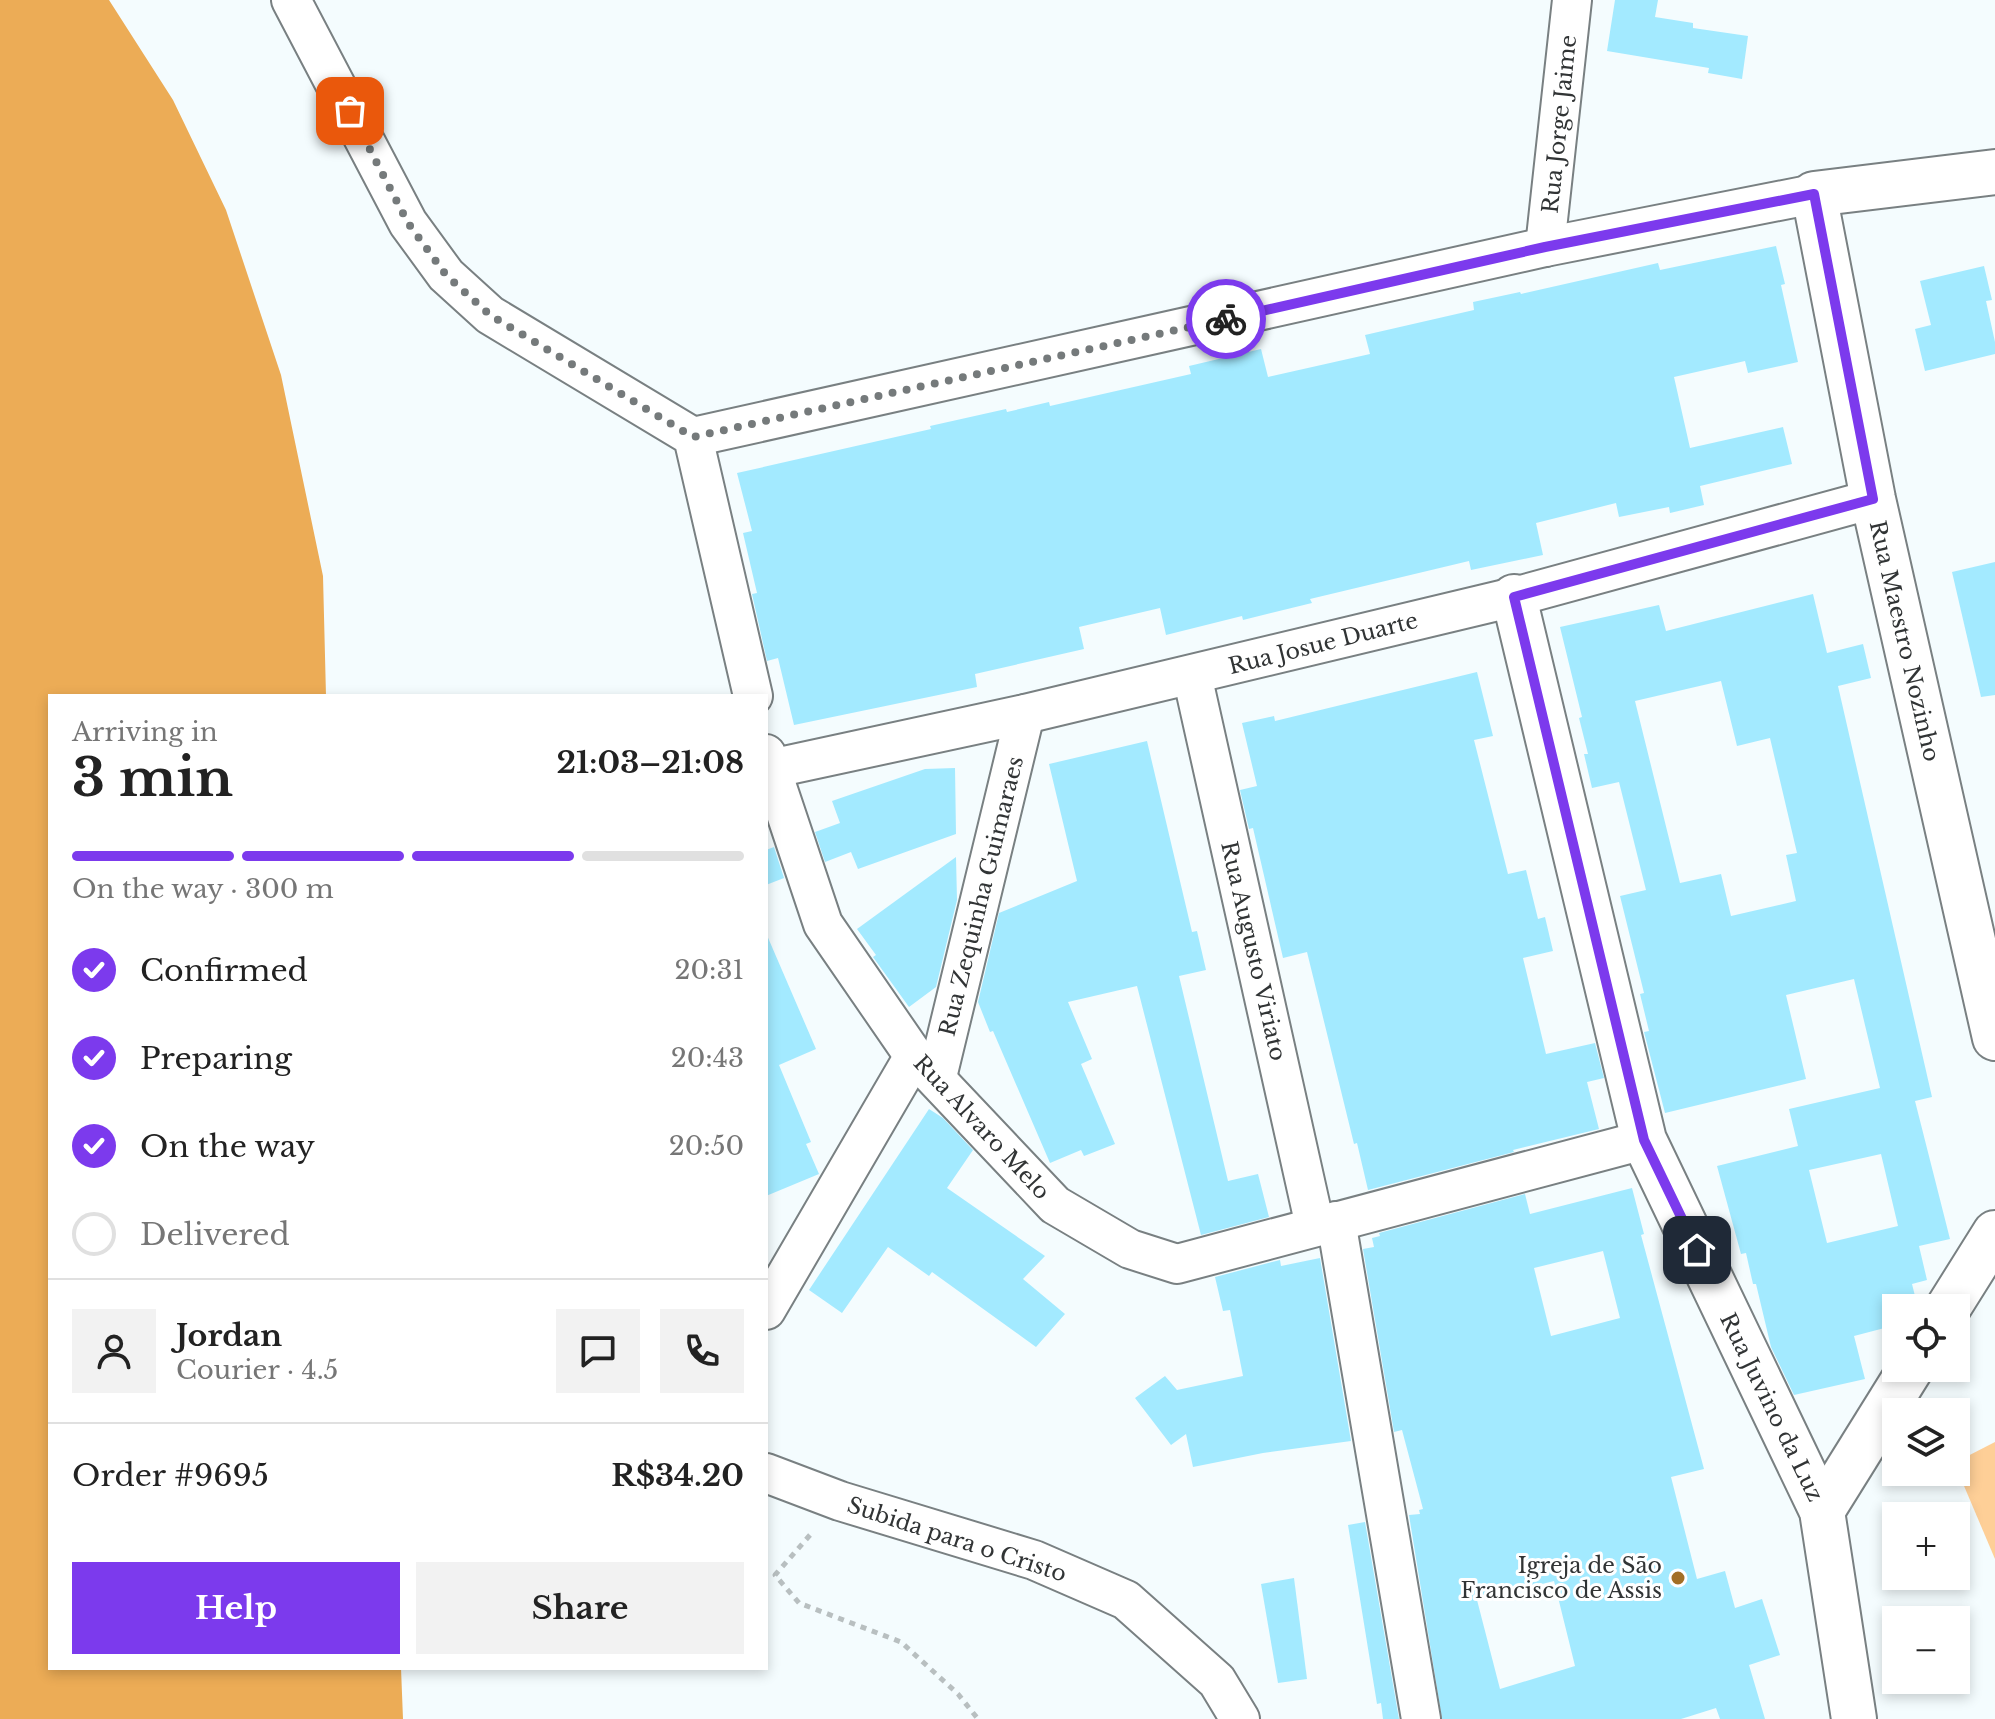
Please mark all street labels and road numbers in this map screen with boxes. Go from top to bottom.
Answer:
street label: Rua Jorge Jaime [1537,34,1582,215]
street label: Rua Maestro Nozinho [1864,518,1945,764]
street label: Rua Josue Duarte [1226,607,1421,680]
street label: Rua Zequinha Guimaraes [934,753,1029,1039]
street label: Rua Augusto Viriato [1215,839,1292,1063]
street label: Rua Alvaro Melo [908,1050,1055,1205]
street label: Rua Juvino da Luz [1714,1309,1829,1506]
street label: Subida para o Cristo [844,1491,1070,1588]

